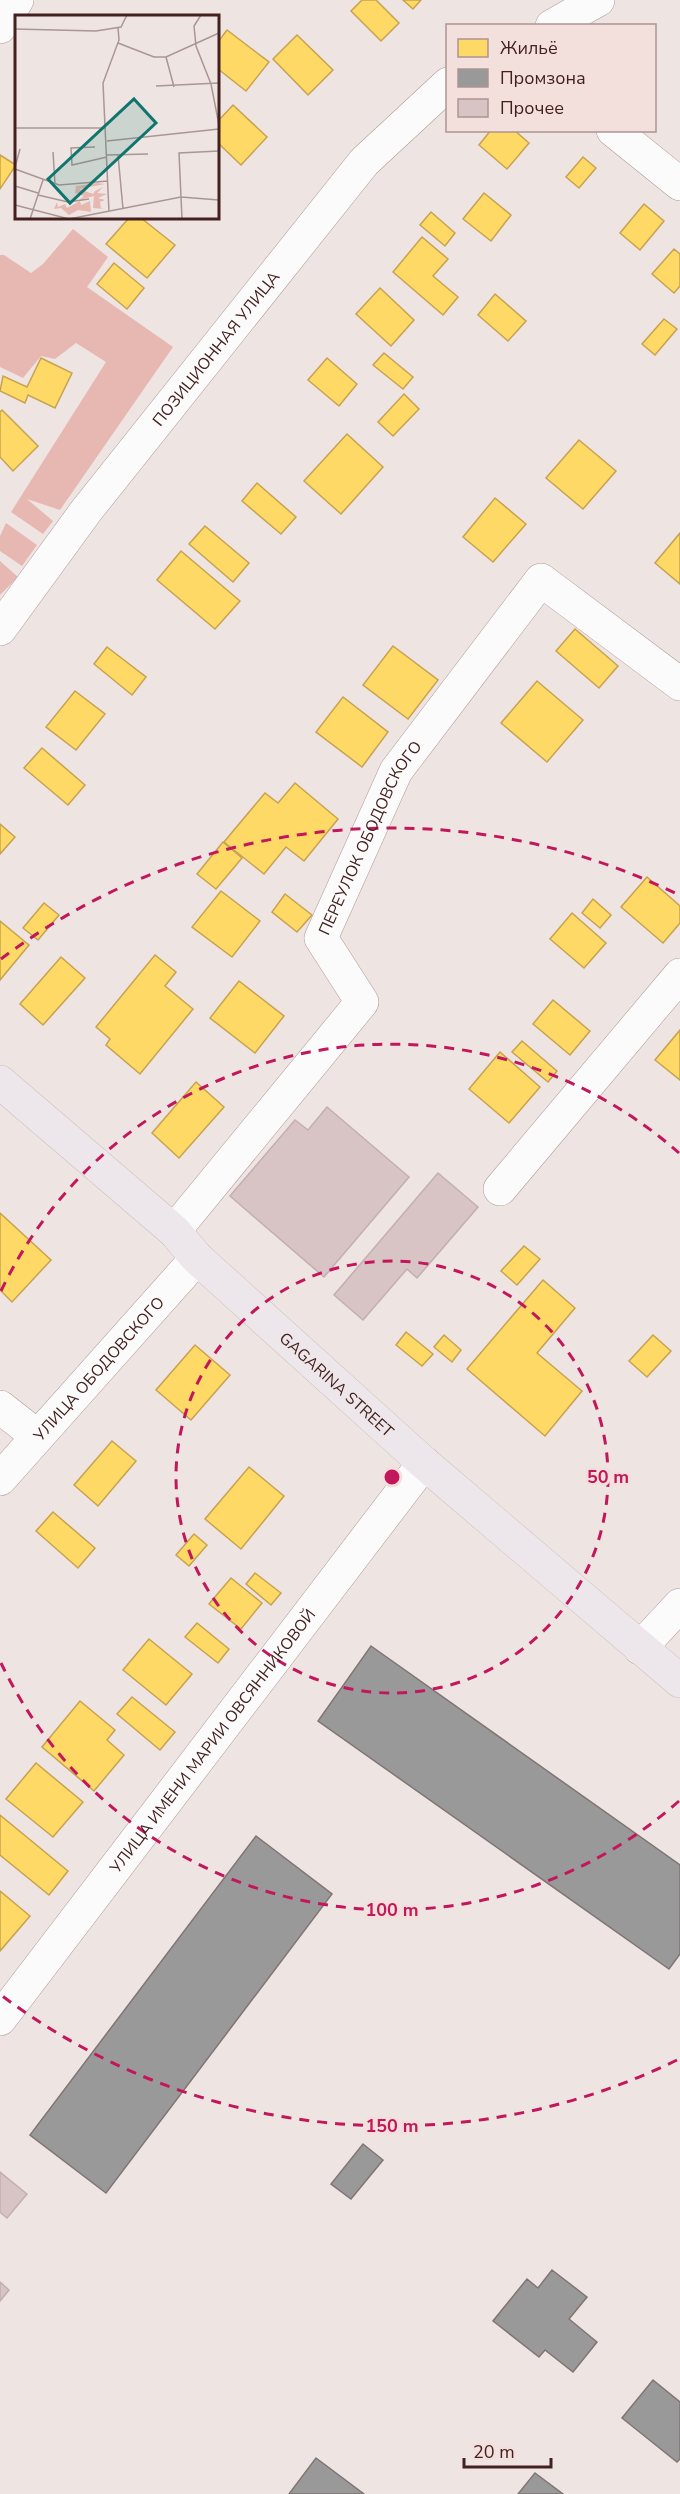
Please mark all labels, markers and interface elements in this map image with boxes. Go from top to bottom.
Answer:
inset map [15,15,219,219]
legend [446,24,656,132]
text: Жильё [500,36,558,60]
text: Промзона [500,66,586,90]
text: Прочее [500,96,564,120]
street label: ПОЗИЦИОННАЯ УЛИЦА [148,267,285,431]
street label: ПЕРЕУЛОК ОБОДОВСКОГО [314,737,427,939]
street label: УЛИЦА ОБОДОВСКОГО [28,1292,170,1447]
street label: GAGARINA STREET [274,1328,398,1443]
text: 50 m [587,1465,629,1489]
centre of rings [382,1467,402,1487]
street label: УЛИЦА ИМЕНИ МАРИИ ОВСЯННИКОВОЙ [105,1605,321,1879]
text: 100 m [365,1898,419,1922]
text: 150 m [365,2114,419,2138]
scale bar [464,2431,551,2469]
text: 20 m [473,2440,515,2464]

